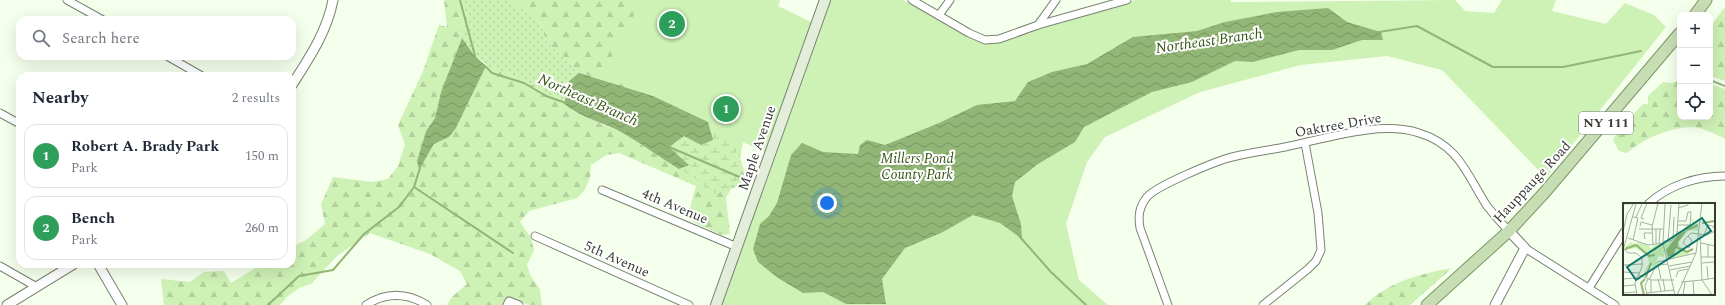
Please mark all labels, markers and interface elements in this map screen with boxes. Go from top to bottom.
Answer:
pin: 2 [659,9,685,39]
map controls [1677,12,1713,120]
button: + [1677,12,1713,48]
search box [16,16,296,60]
water label: Northeast Branch [1154,22,1264,60]
icon: search [30,27,52,49]
text: Search here [62,27,140,50]
button: − [1677,48,1713,84]
water label: Northeast Branch [534,68,642,133]
button: locate [1677,84,1713,120]
text: Nearby [32,85,88,111]
text: 2 results [232,88,280,108]
pin: 1 [713,94,739,124]
street label: Maple Avenue [733,102,781,193]
street label: Oaktree Drive [1293,107,1383,143]
road number: NY 111 [1579,112,1633,134]
text: Robert A. Brady Park [71,135,219,158]
street label: Hauppauge Road [1488,136,1576,228]
text: 1 [42,146,50,166]
text: 150 m [245,146,279,166]
park label: Millers Pond County Park [880,148,954,185]
text: Park [71,158,98,178]
street label: 4th Avenue [639,183,711,229]
your location [817,193,837,213]
inset map [1623,203,1715,295]
text: Bench [71,207,115,230]
text: 2 [42,218,50,238]
text: 260 m [245,218,279,238]
text: Park [71,230,98,250]
street label: 5th Avenue [581,235,653,283]

